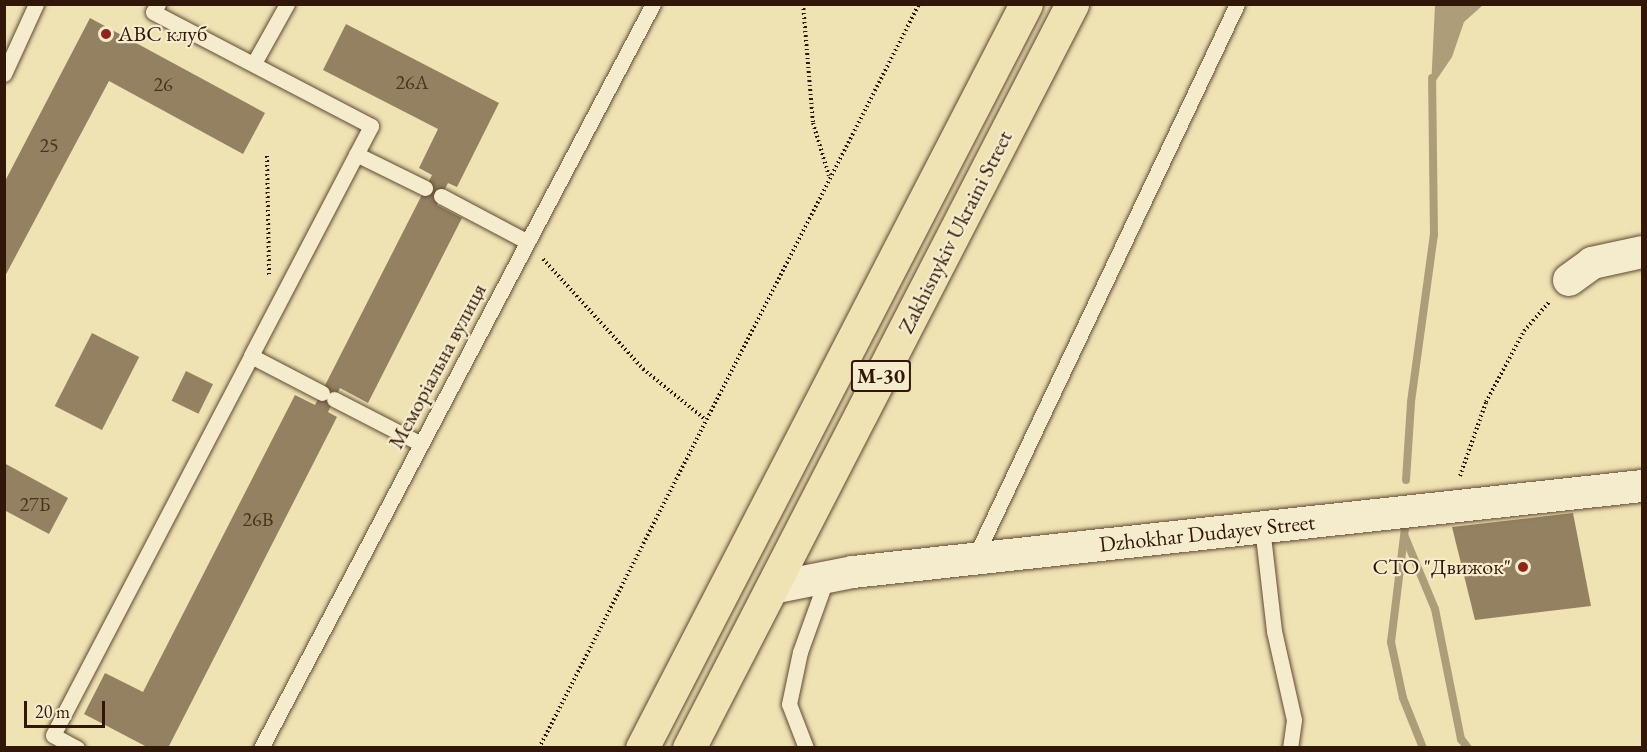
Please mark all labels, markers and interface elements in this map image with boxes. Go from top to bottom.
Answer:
place label: ABC клуб [118,21,207,47]
marker: ABC клуб [99,27,113,41]
house number: 26А [395,70,429,94]
house number: 26 [153,72,173,96]
street label: Zakhisnykiv Ukraini Street [892,126,1018,338]
house number: 25 [39,133,59,157]
street label: Меморіальна вулиця [382,279,492,453]
road number: М-30 [850,358,912,394]
house number: 27Б [20,492,50,516]
house number: 26В [243,507,273,531]
street label: Dzhokhar Dudayev Street [1098,509,1316,557]
place label: СТО "Движок" [1373,554,1511,580]
marker: СТО "Движок" [1516,560,1530,574]
scale bar [27,689,108,727]
text: 20 m [35,700,70,723]

